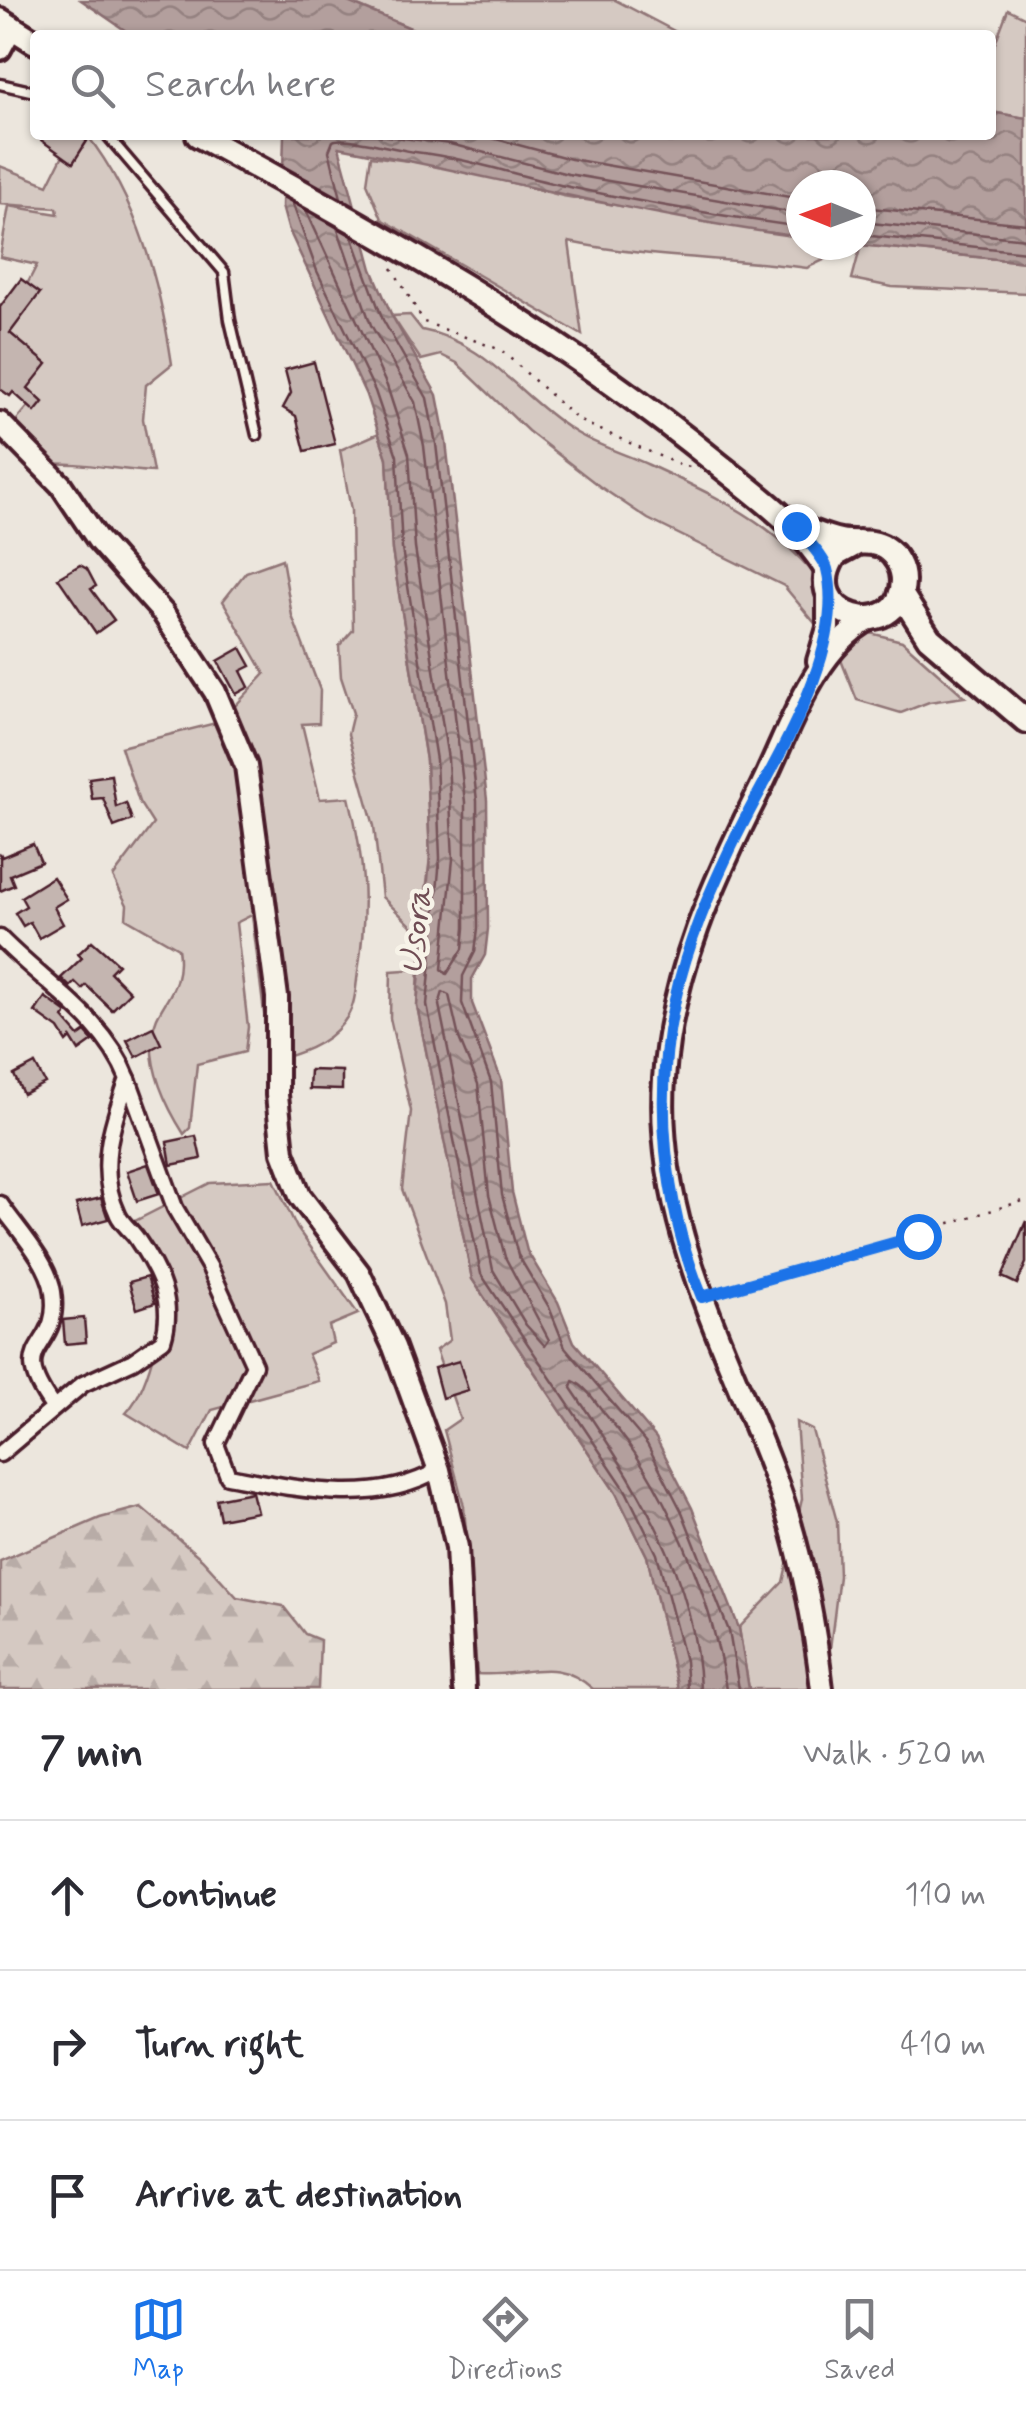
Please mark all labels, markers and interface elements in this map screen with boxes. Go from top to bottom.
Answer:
search box [30,30,996,140]
icon: search [65,58,120,113]
text: Search here [145,61,336,110]
north arrow [786,170,876,260]
route end [774,504,820,550]
water label: Usora [388,884,444,977]
route start [896,1214,942,1260]
text: 7 min [40,1727,143,1782]
text: Walk · 520 m [803,1733,986,1775]
icon: ahead [40,1868,95,1923]
text: Continue [135,1871,277,1920]
text: 110 m [905,1874,986,1916]
icon: right [40,2018,95,2073]
text: Turn right [135,2021,304,2070]
text: 410 m [900,2024,986,2066]
icon: arrive [40,2168,95,2223]
text: Arrive at destination [135,2171,462,2220]
tab: Map [131,2292,186,2389]
tab: Directions [448,2292,563,2389]
tab: Saved [824,2292,895,2389]

